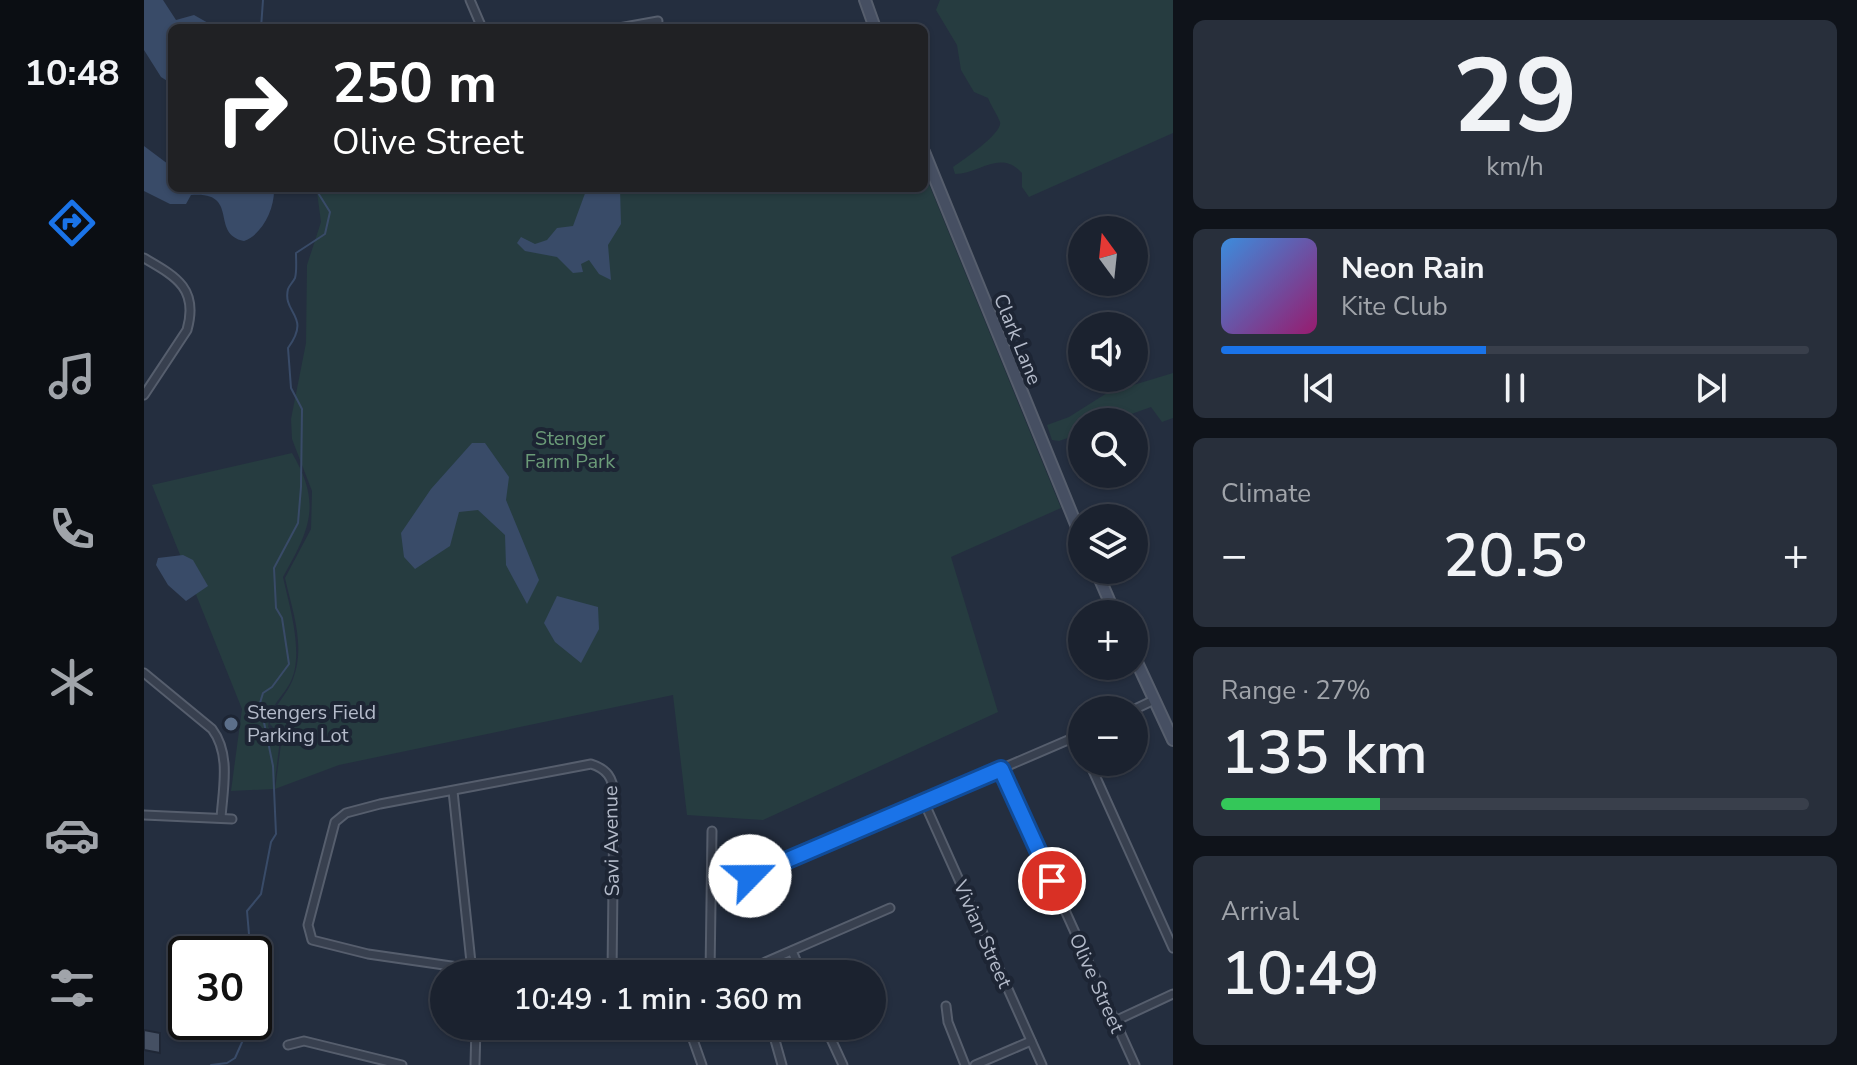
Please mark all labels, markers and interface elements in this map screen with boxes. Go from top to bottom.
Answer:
text: 29 [1453,26,1577,168]
text: 250 m [332,45,497,122]
text: 10:48 [24,49,120,98]
icon: right [200,56,304,160]
text: Olive Street [332,118,524,167]
text: km/h [1486,149,1544,184]
icon: directions [44,195,100,251]
north arrow [1068,216,1148,296]
map controls [1068,216,1148,776]
text: Neon Rain [1341,248,1485,289]
text: Kite Club [1341,289,1448,324]
street label: Clark Lane [987,290,1048,389]
button: sound [1068,312,1148,392]
icon: music [44,348,100,404]
icon: previous [1297,366,1341,410]
icon: pause [1493,366,1537,410]
icon: next [1689,366,1733,410]
button: search [1068,408,1148,488]
park label: Stenger Farm Park [525,425,616,475]
text: Climate [1221,476,1311,511]
icon: phone [44,501,100,557]
button: layers [1068,504,1148,584]
text: 20.5° [1443,515,1587,597]
text: − [1221,526,1247,586]
text: + [1783,526,1809,586]
button: + [1068,600,1148,680]
icon: climate [44,654,100,710]
text: Range · 27% [1221,673,1371,708]
button: − [1068,696,1148,776]
place label: Stengers Field Parking Lot [247,699,376,749]
text: 135 km [1221,712,1428,794]
marker: Stengers Field Parking Lot [222,715,240,733]
street label: Savi Avenue [597,785,626,897]
icon: car [44,807,100,863]
position arrow [708,834,792,918]
pin [1018,847,1086,915]
icon: arrive [1030,859,1074,903]
street label: Vivian Street [946,875,1019,993]
text: Arrival [1221,894,1299,929]
street label: Olive Street [1063,929,1131,1038]
text: 10:49 [1221,933,1379,1015]
speed limit sign: 30 [168,936,272,1040]
icon: filters [44,960,100,1016]
text: 10:49 · 1 min · 360 m [513,979,803,1020]

